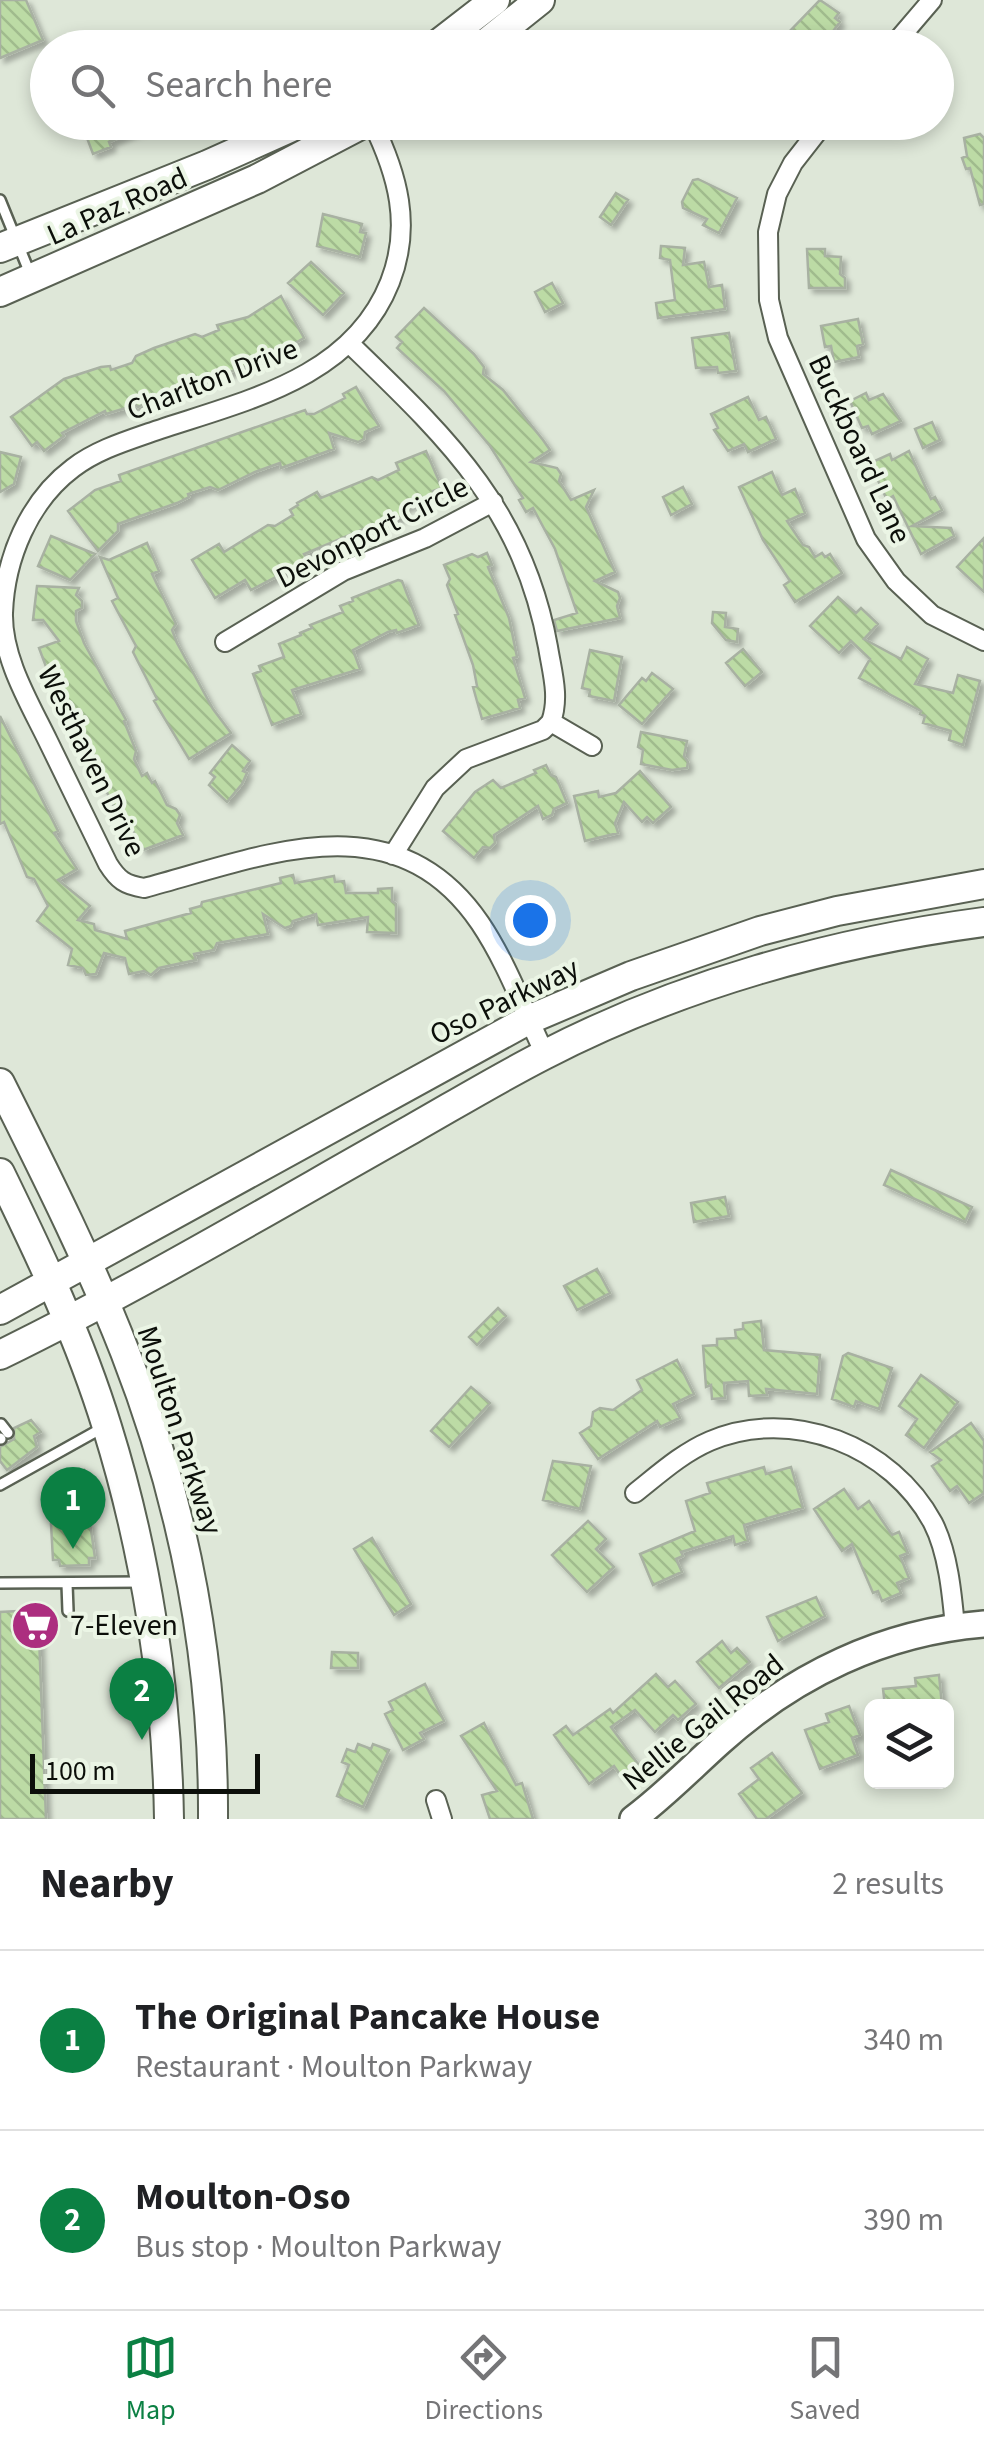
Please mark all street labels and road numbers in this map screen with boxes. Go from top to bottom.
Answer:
street label: La Paz Road [40,156,194,257]
street label: Charlton Drive [120,327,304,432]
street label: Buckboard Lane [797,348,922,551]
street label: Devonport Circle [269,466,476,599]
street label: Westhaven Drive [27,658,157,864]
street label: Oso Parkway [422,947,586,1056]
street label: Moulton Parkway [126,1320,233,1540]
street label: Nellie Gail Road [613,1644,793,1801]

